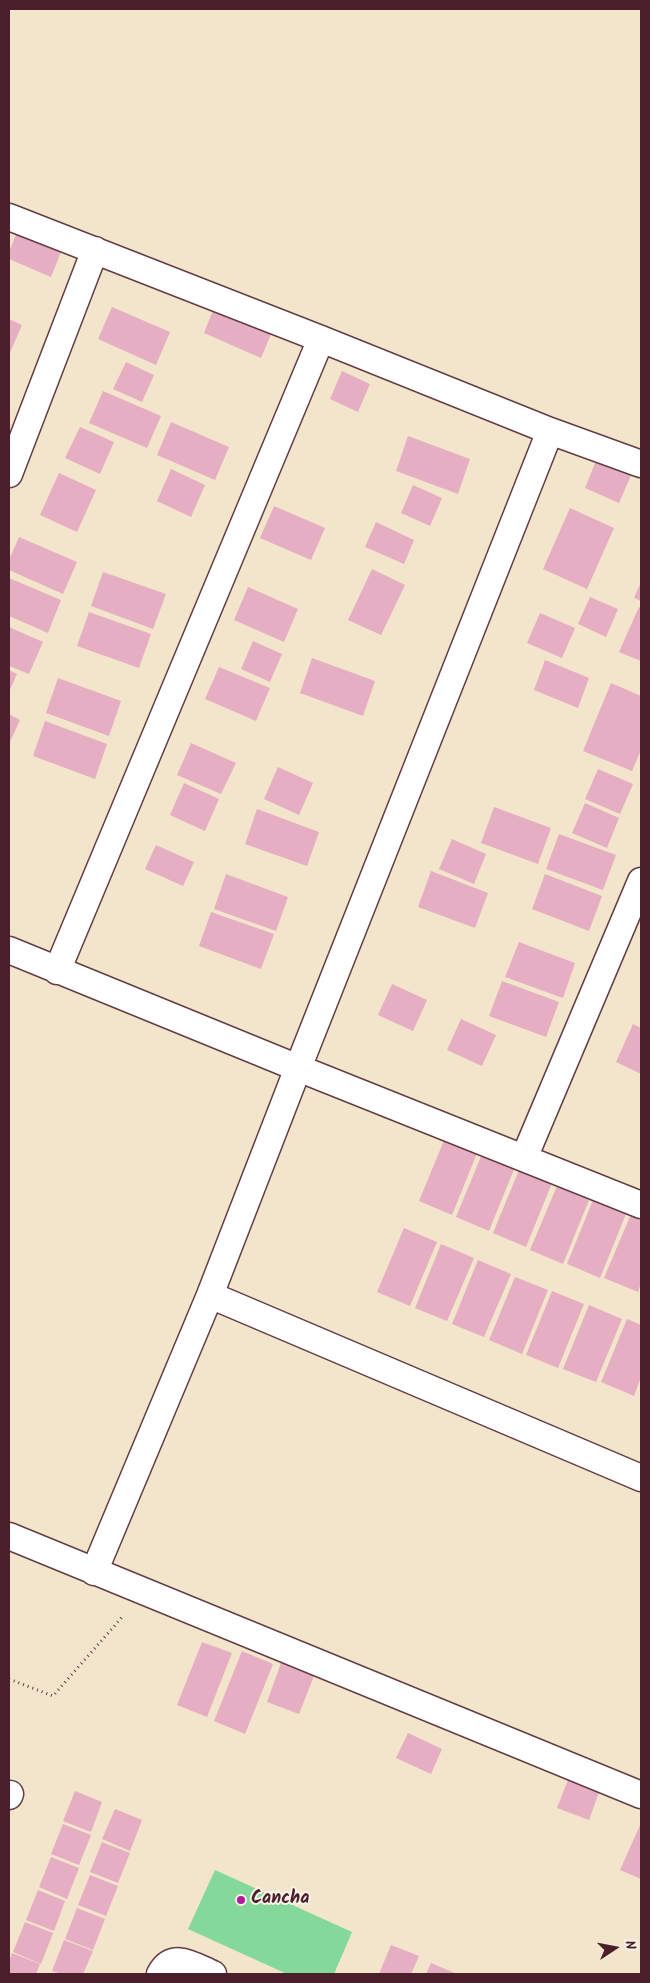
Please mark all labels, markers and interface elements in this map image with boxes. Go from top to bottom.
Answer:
place label: Cancha [251,1889,309,1911]
marker: Cancha [235,1894,247,1906]
north arrow [590,1923,640,1973]
text: N [618,1939,641,1952]

